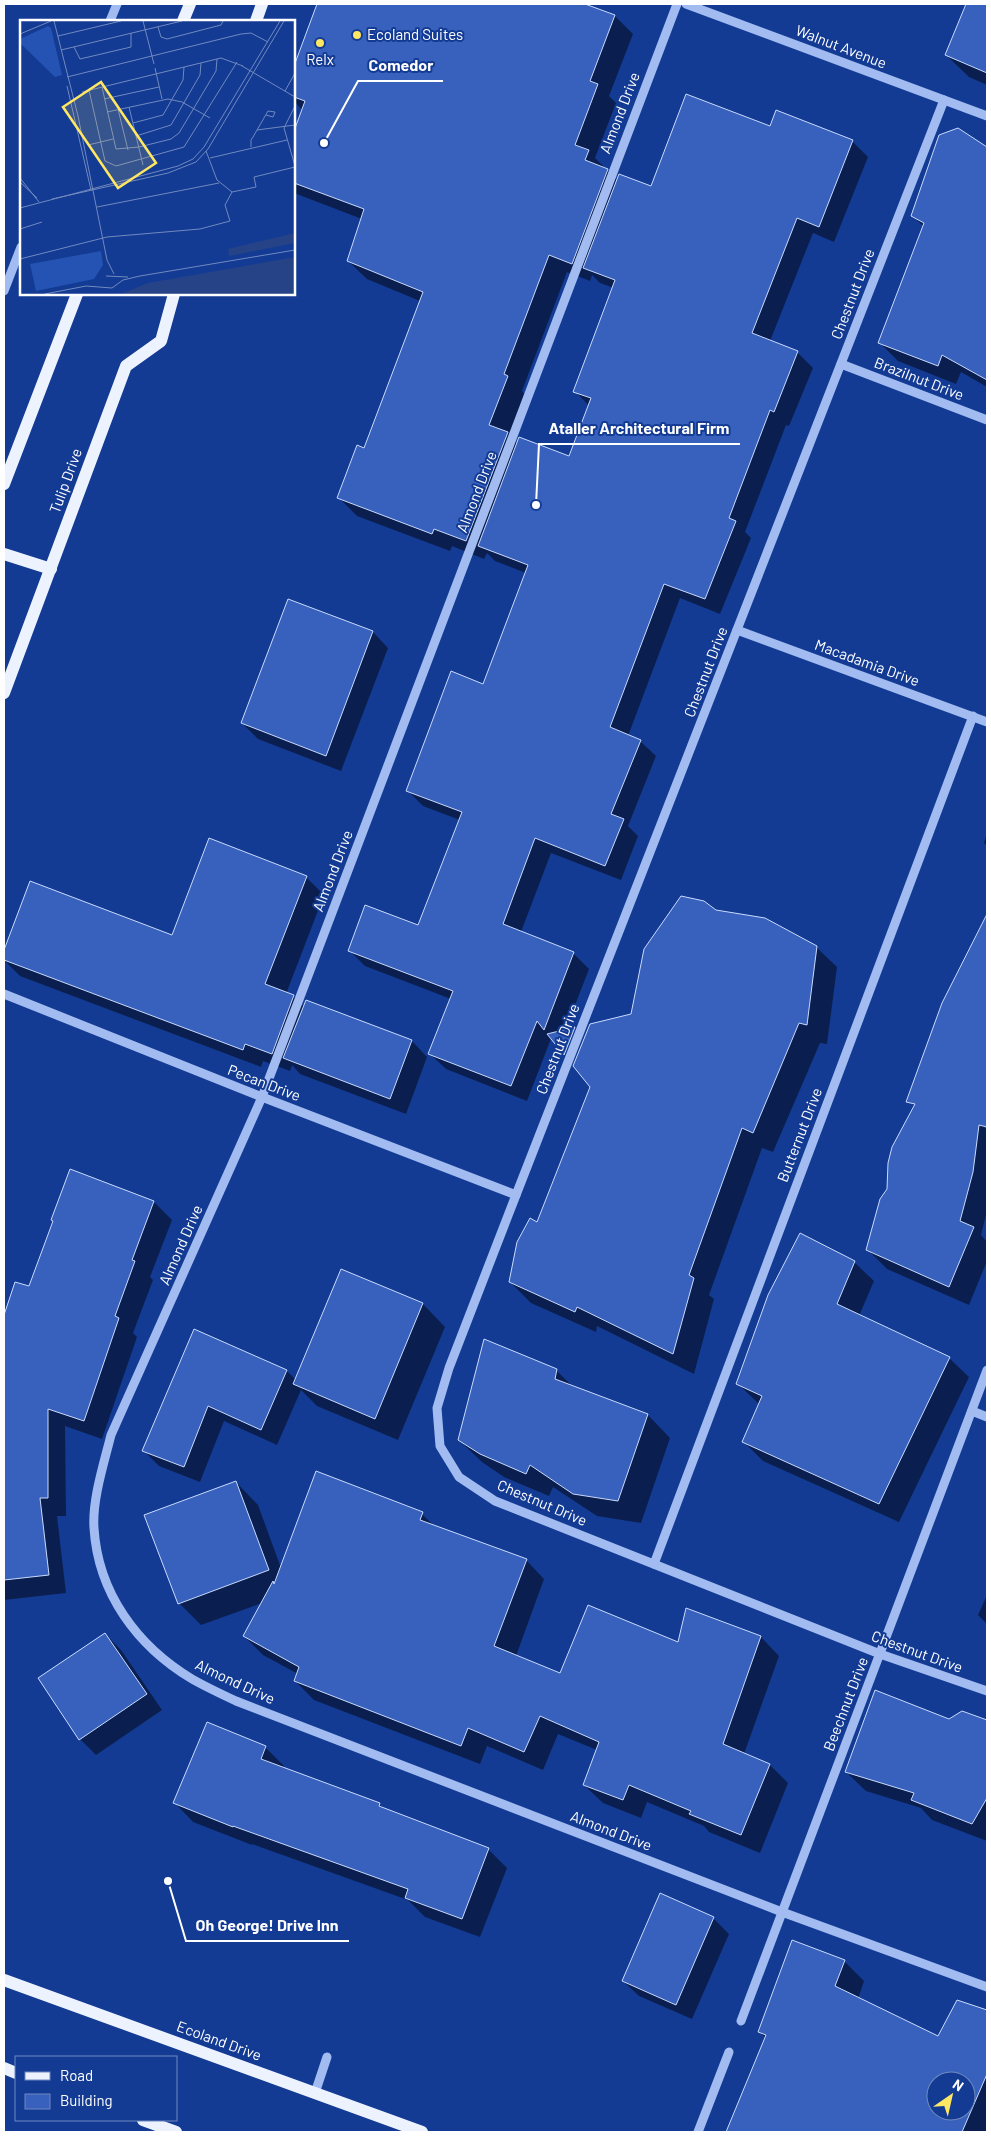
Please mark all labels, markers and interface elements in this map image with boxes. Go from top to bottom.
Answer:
inset map [20,20,295,295]
street label: Walnut Avenue [793,20,889,72]
place label: Ecoland Suites [367,25,463,43]
marker: Ecoland Suites [351,29,363,41]
marker: Relx [314,37,326,49]
place label: Relx [306,50,334,68]
callout: Comedor [358,50,443,81]
text: Comedor [369,55,433,74]
street label: Almond Drive [595,69,643,156]
street label: Chestnut Drive [827,246,878,342]
street label: Brazilnut Drive [872,353,967,403]
callout: Ataller Architectural Firm [539,413,740,444]
text: Ataller Architectural Firm [549,418,729,437]
street label: Tulip Drive [45,446,85,516]
street label: Almond Drive [452,448,500,535]
street label: Chestnut Drive [680,624,731,720]
street label: Macadamia Drive [813,635,922,689]
street label: Almond Drive [308,827,356,914]
street label: Chestnut Drive [532,1001,583,1097]
street label: Pecan Drive [225,1060,303,1104]
street label: Butternut Drive [773,1085,825,1184]
street label: Almond Drive [154,1202,206,1287]
street label: Chestnut Drive [495,1475,590,1529]
street label: Chestnut Drive [869,1626,965,1676]
street label: Beechnut Drive [819,1654,871,1753]
street label: Almond Drive [193,1655,278,1707]
street label: Almond Drive [568,1806,655,1854]
callout: Oh George! Drive Inn [186,1910,349,1941]
text: Oh George! Drive Inn [196,1915,338,1934]
street label: Ecoland Drive [175,2016,264,2064]
legend [15,2056,178,2121]
text: Road [60,2066,93,2084]
north arrow [926,2071,976,2121]
text: N [950,2075,967,2094]
text: Building [60,2091,113,2109]

